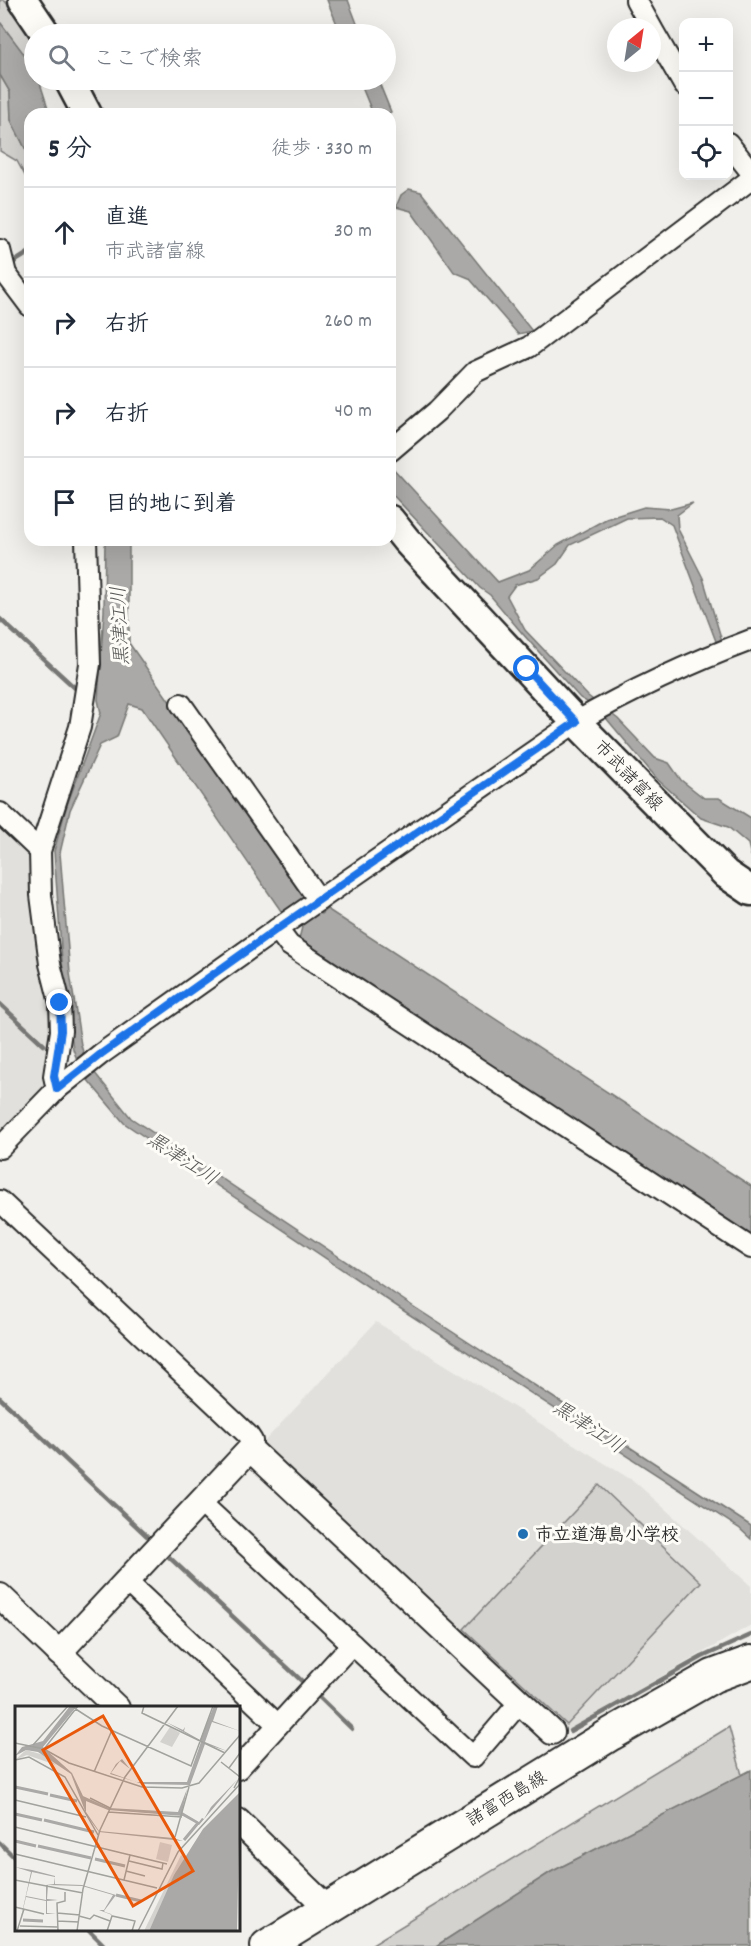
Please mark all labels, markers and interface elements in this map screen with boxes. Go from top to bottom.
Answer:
north arrow [607,18,661,72]
map controls [679,18,733,180]
button: + [679,18,733,72]
search box [24,24,396,90]
icon: search [45,41,78,74]
text: ここで検索 [93,45,203,76]
button: − [679,72,733,126]
button: locate [679,126,733,180]
text: 5 分 [48,132,92,169]
text: 徒歩 · 330 m [271,136,372,164]
text: 直進 [105,203,149,234]
icon: ahead [48,216,81,249]
text: 30 m [334,218,372,246]
text: 市武諸富線 [105,239,205,267]
icon: right [48,306,81,339]
text: 260 m [324,308,372,336]
text: 右折 [105,310,149,341]
icon: right [48,396,81,429]
text: 40 m [334,398,372,426]
text: 右折 [105,400,149,431]
icon: arrive [48,486,81,519]
text: 目的地に到着 [105,490,237,521]
water label: 黒津江川 [106,585,138,667]
route start [513,655,539,681]
street label: 市武諸富線 [587,736,667,818]
route end [46,989,72,1015]
water label: 黒津江川 [140,1127,223,1194]
water label: 黒津江川 [546,1395,629,1462]
place label: 市立道海島小学校 [535,1524,679,1549]
marker: 市立道海島小学校 [516,1527,530,1541]
inset map [15,1706,240,1931]
street label: 諸富西島線 [462,1766,552,1834]

